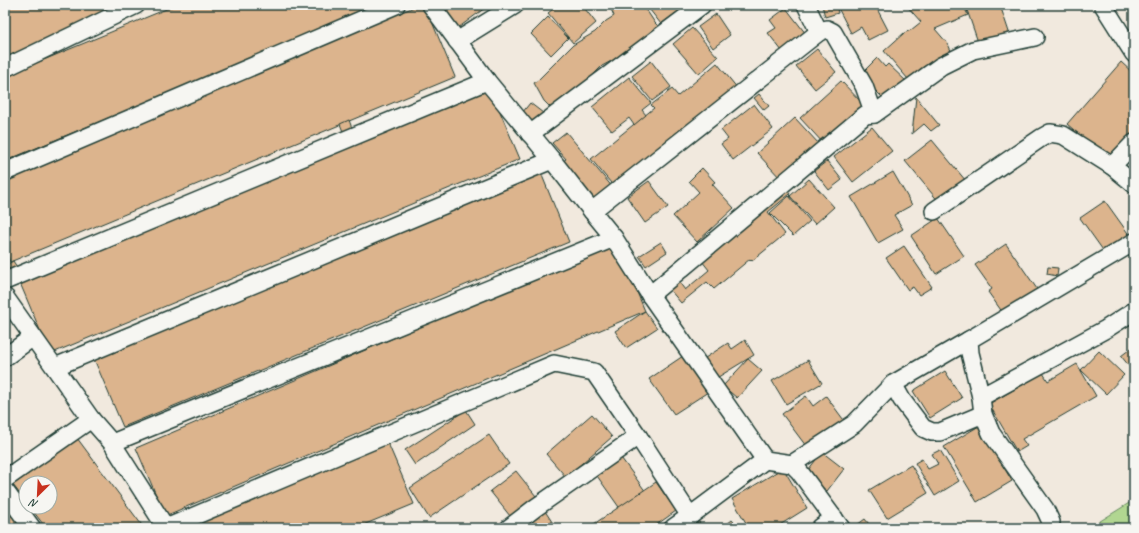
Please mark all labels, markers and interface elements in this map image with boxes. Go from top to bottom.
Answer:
north arrow [18,475,58,515]
text: N [26,495,40,512]

